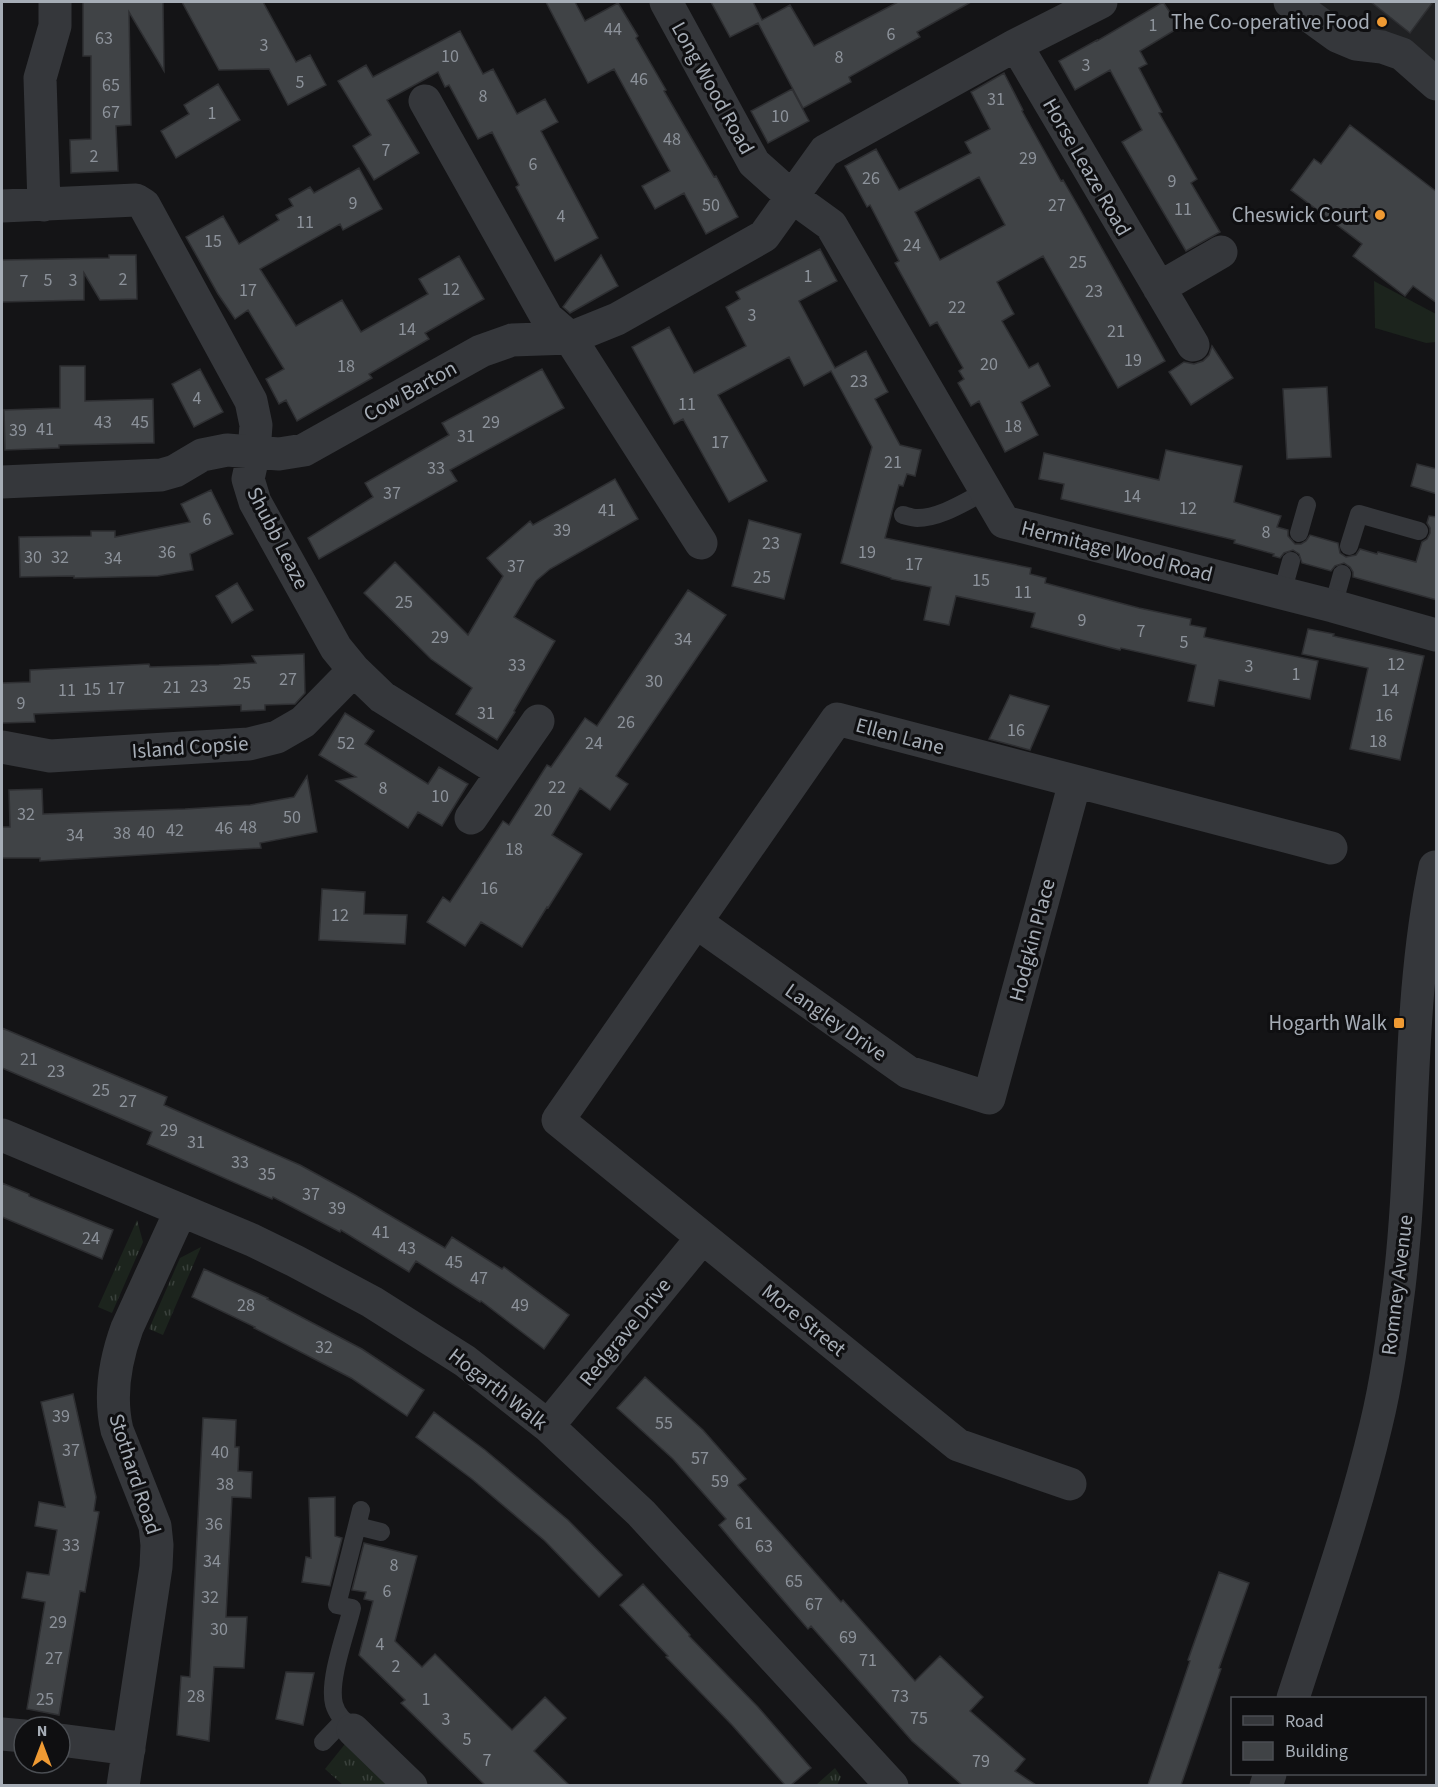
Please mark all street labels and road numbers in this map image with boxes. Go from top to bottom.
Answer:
street label: Long Wood Road [664,16,762,160]
street label: Horse Leaze Road [1035,92,1139,242]
street label: Cow Barton [358,353,462,429]
street label: Shubb Leaze [239,482,317,594]
street label: Hermitage Wood Road [1018,513,1216,589]
street label: Ellen Lane [852,710,948,762]
street label: Island Copsie [131,728,249,766]
street label: Hodgkin Place [1001,875,1063,1005]
street label: Langley Drive [779,976,893,1068]
street label: Romney Avenue [1374,1213,1420,1357]
street label: Redgrave Drive [572,1271,678,1393]
street label: More Street [755,1277,853,1363]
street label: Hogarth Walk [442,1341,554,1438]
street label: Stothard Road [101,1410,169,1538]

